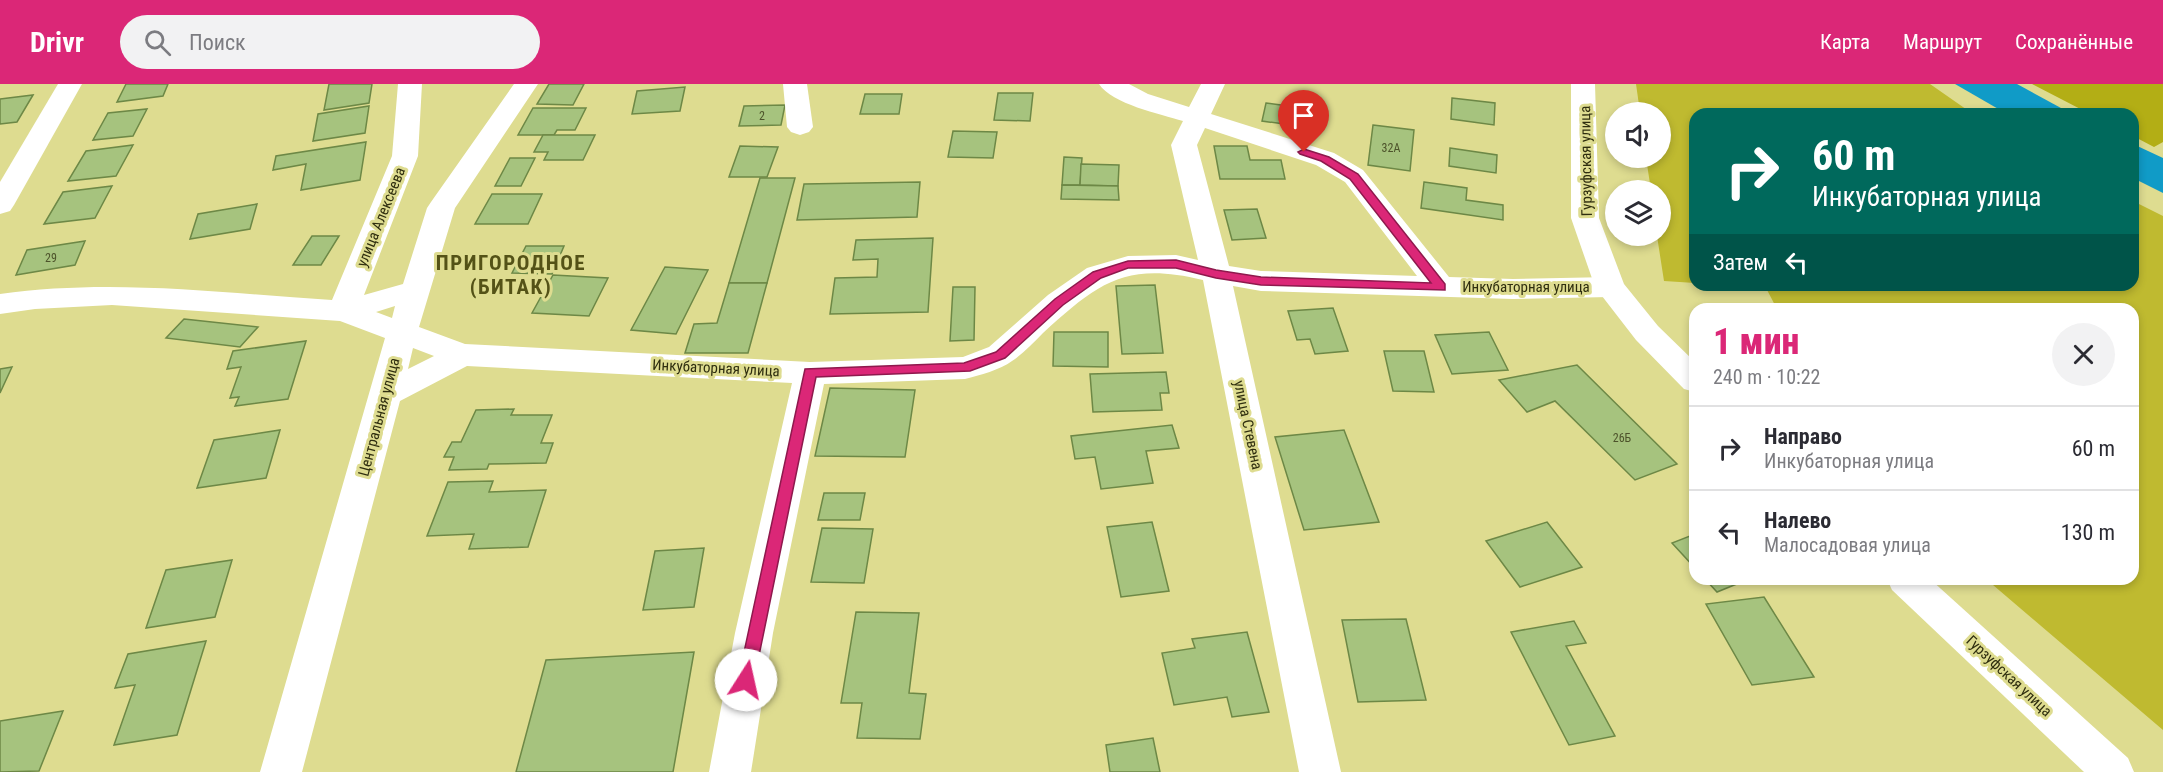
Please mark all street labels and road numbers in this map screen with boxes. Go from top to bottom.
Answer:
street label: Гурзуфская улица [1576,106,1596,216]
street label: улица Алексеева [353,164,409,270]
street label: Инкубаторная улица [1462,278,1590,296]
street label: Центральная улица [355,356,403,478]
street label: Инкубаторная улица [652,356,780,380]
street label: улица Стевена [1230,379,1266,471]
street label: Гурзуфская улица [1962,632,2056,720]

